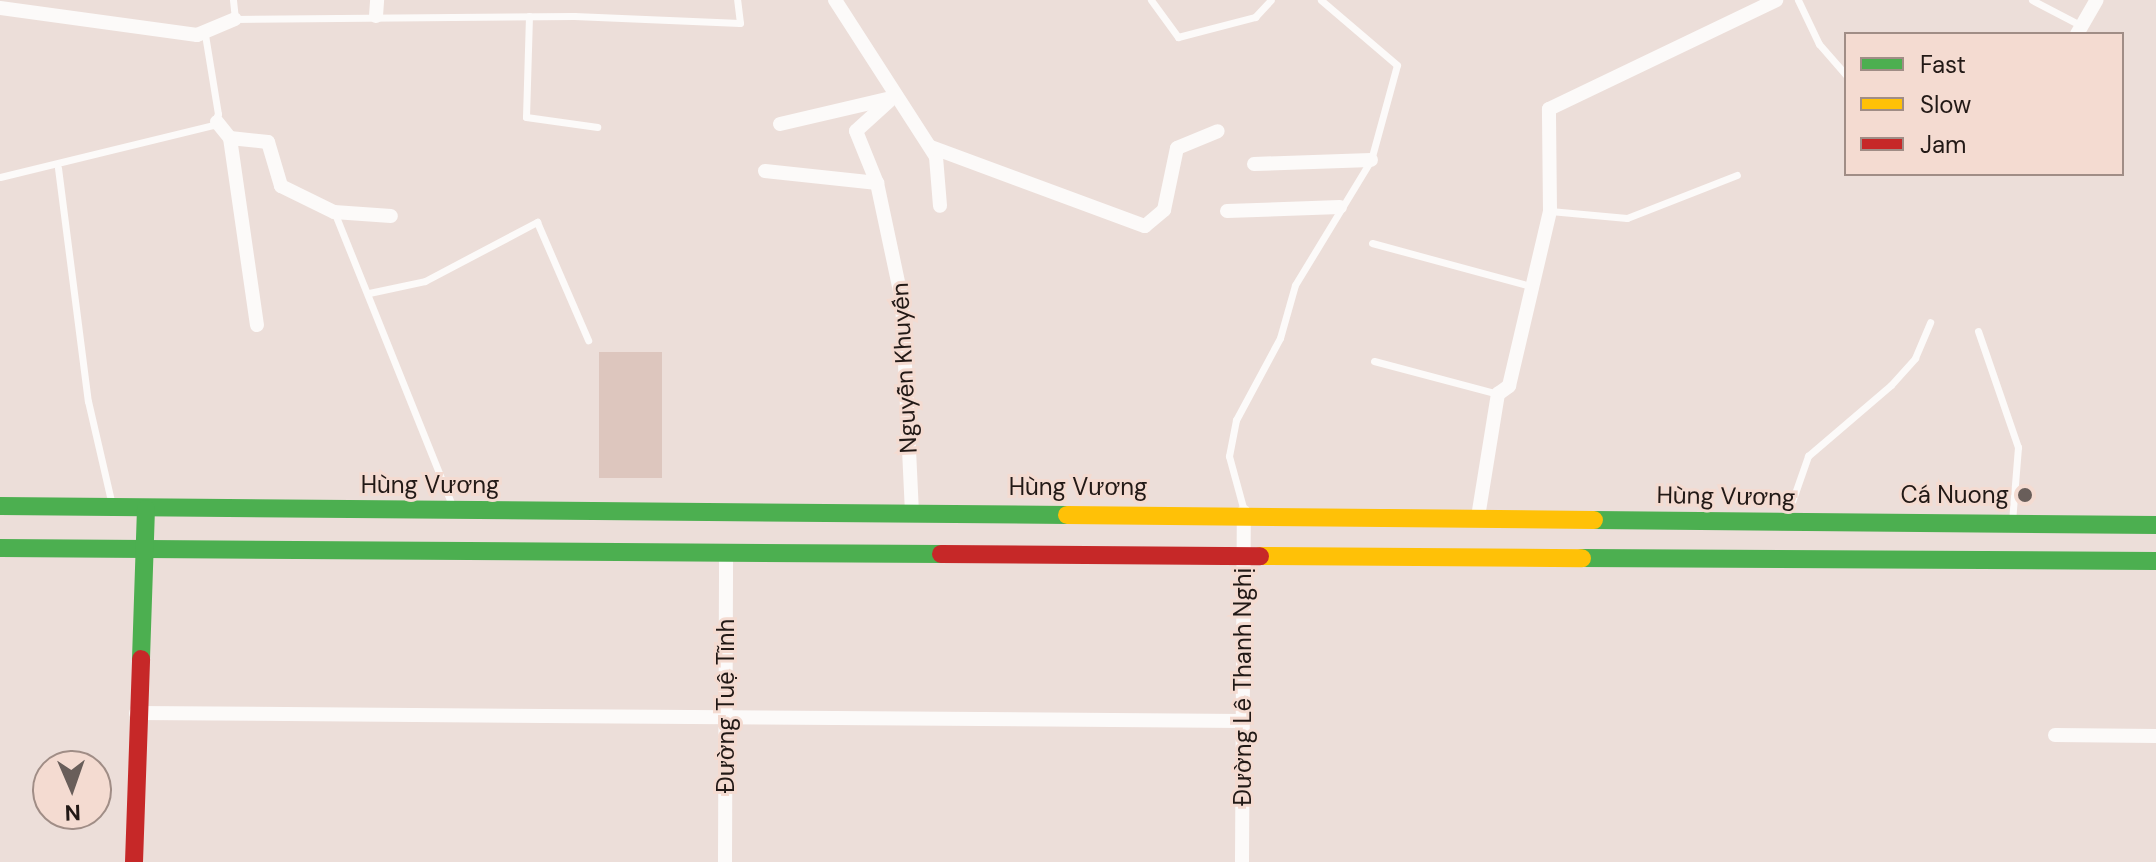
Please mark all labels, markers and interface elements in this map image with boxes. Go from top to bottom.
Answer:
legend [1844,32,2124,176]
text: Fast [1920,49,1966,80]
text: Slow [1920,89,1971,120]
text: Jam [1920,129,1966,160]
street label: Nguyễn Khuyến [885,282,923,454]
street label: Hùng Vương [361,471,499,499]
street label: Hùng Vương [1009,473,1147,501]
street label: Hùng Vương [1656,480,1796,512]
place label: Cá Nuong [1901,481,2009,509]
marker: Cá Nuong [2016,486,2034,504]
street label: Đường Lê Thanh Nghị [1229,568,1257,806]
street label: Đường Tuệ Tĩnh [712,619,740,793]
north arrow [32,750,112,830]
text: N [64,798,81,827]

